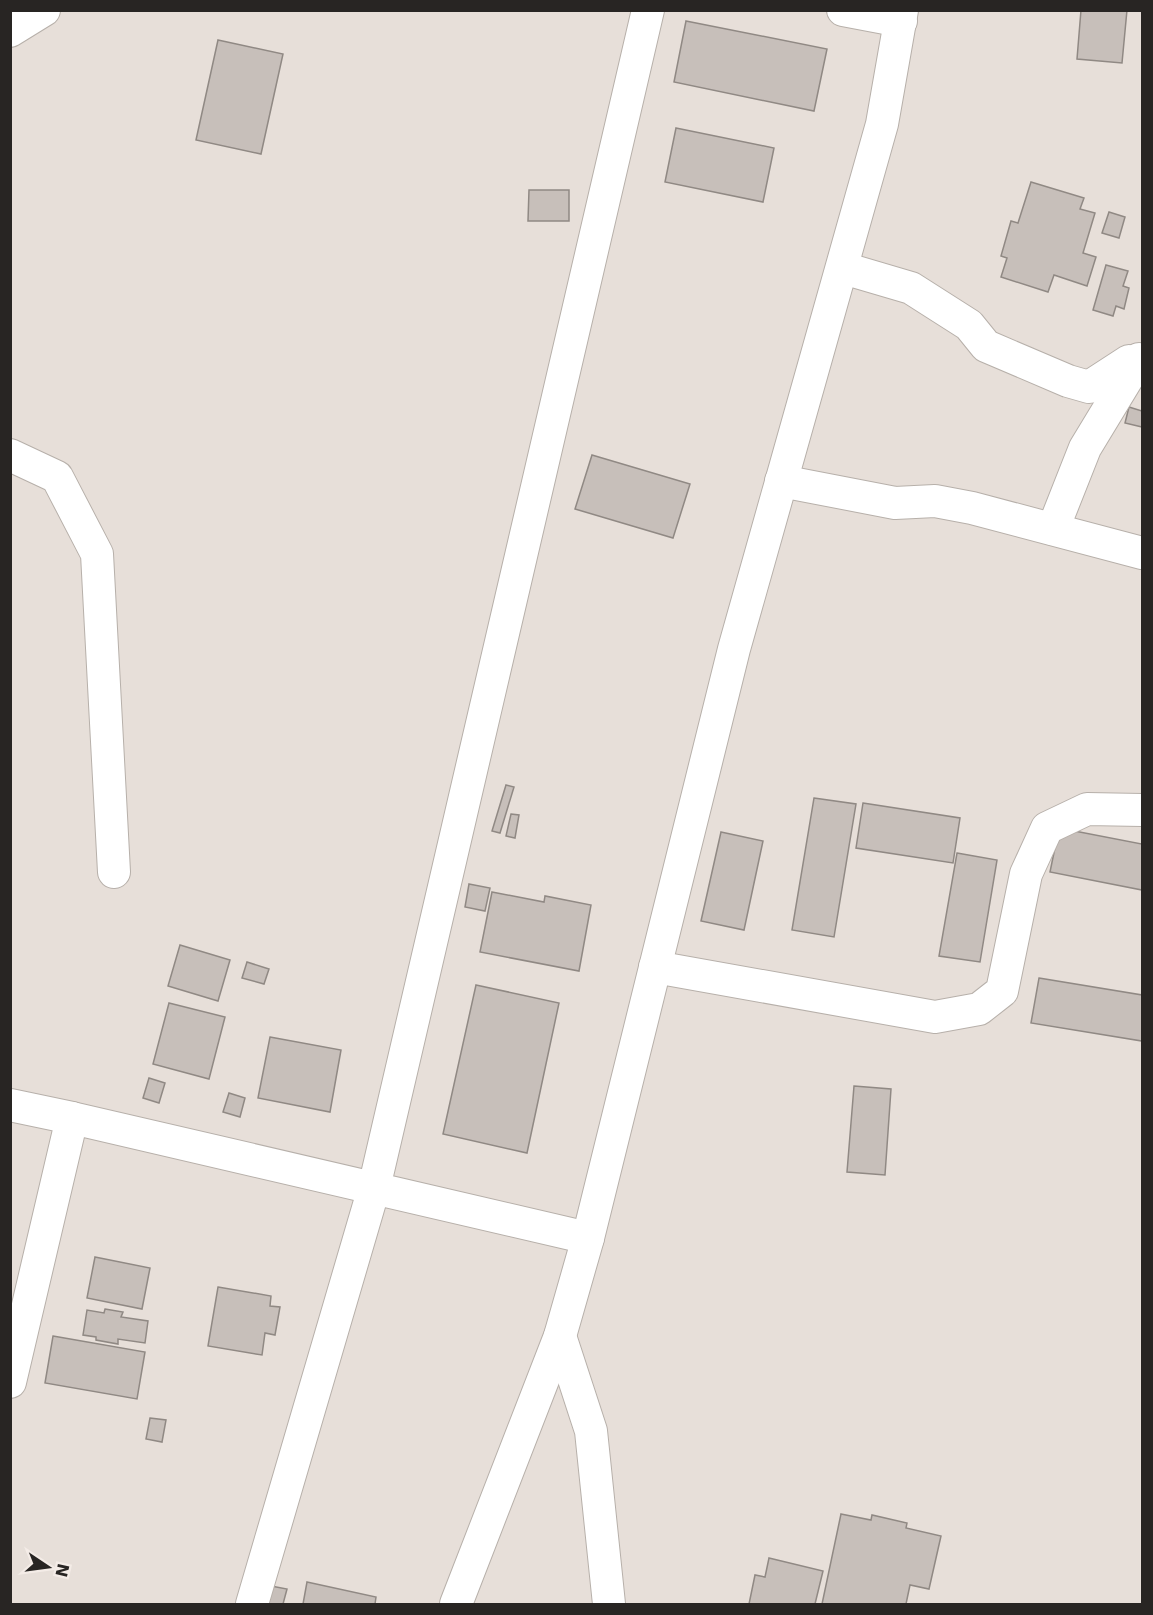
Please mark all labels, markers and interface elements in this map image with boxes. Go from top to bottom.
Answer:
north arrow [18,1537,78,1597]
text: N [51,1562,73,1579]

